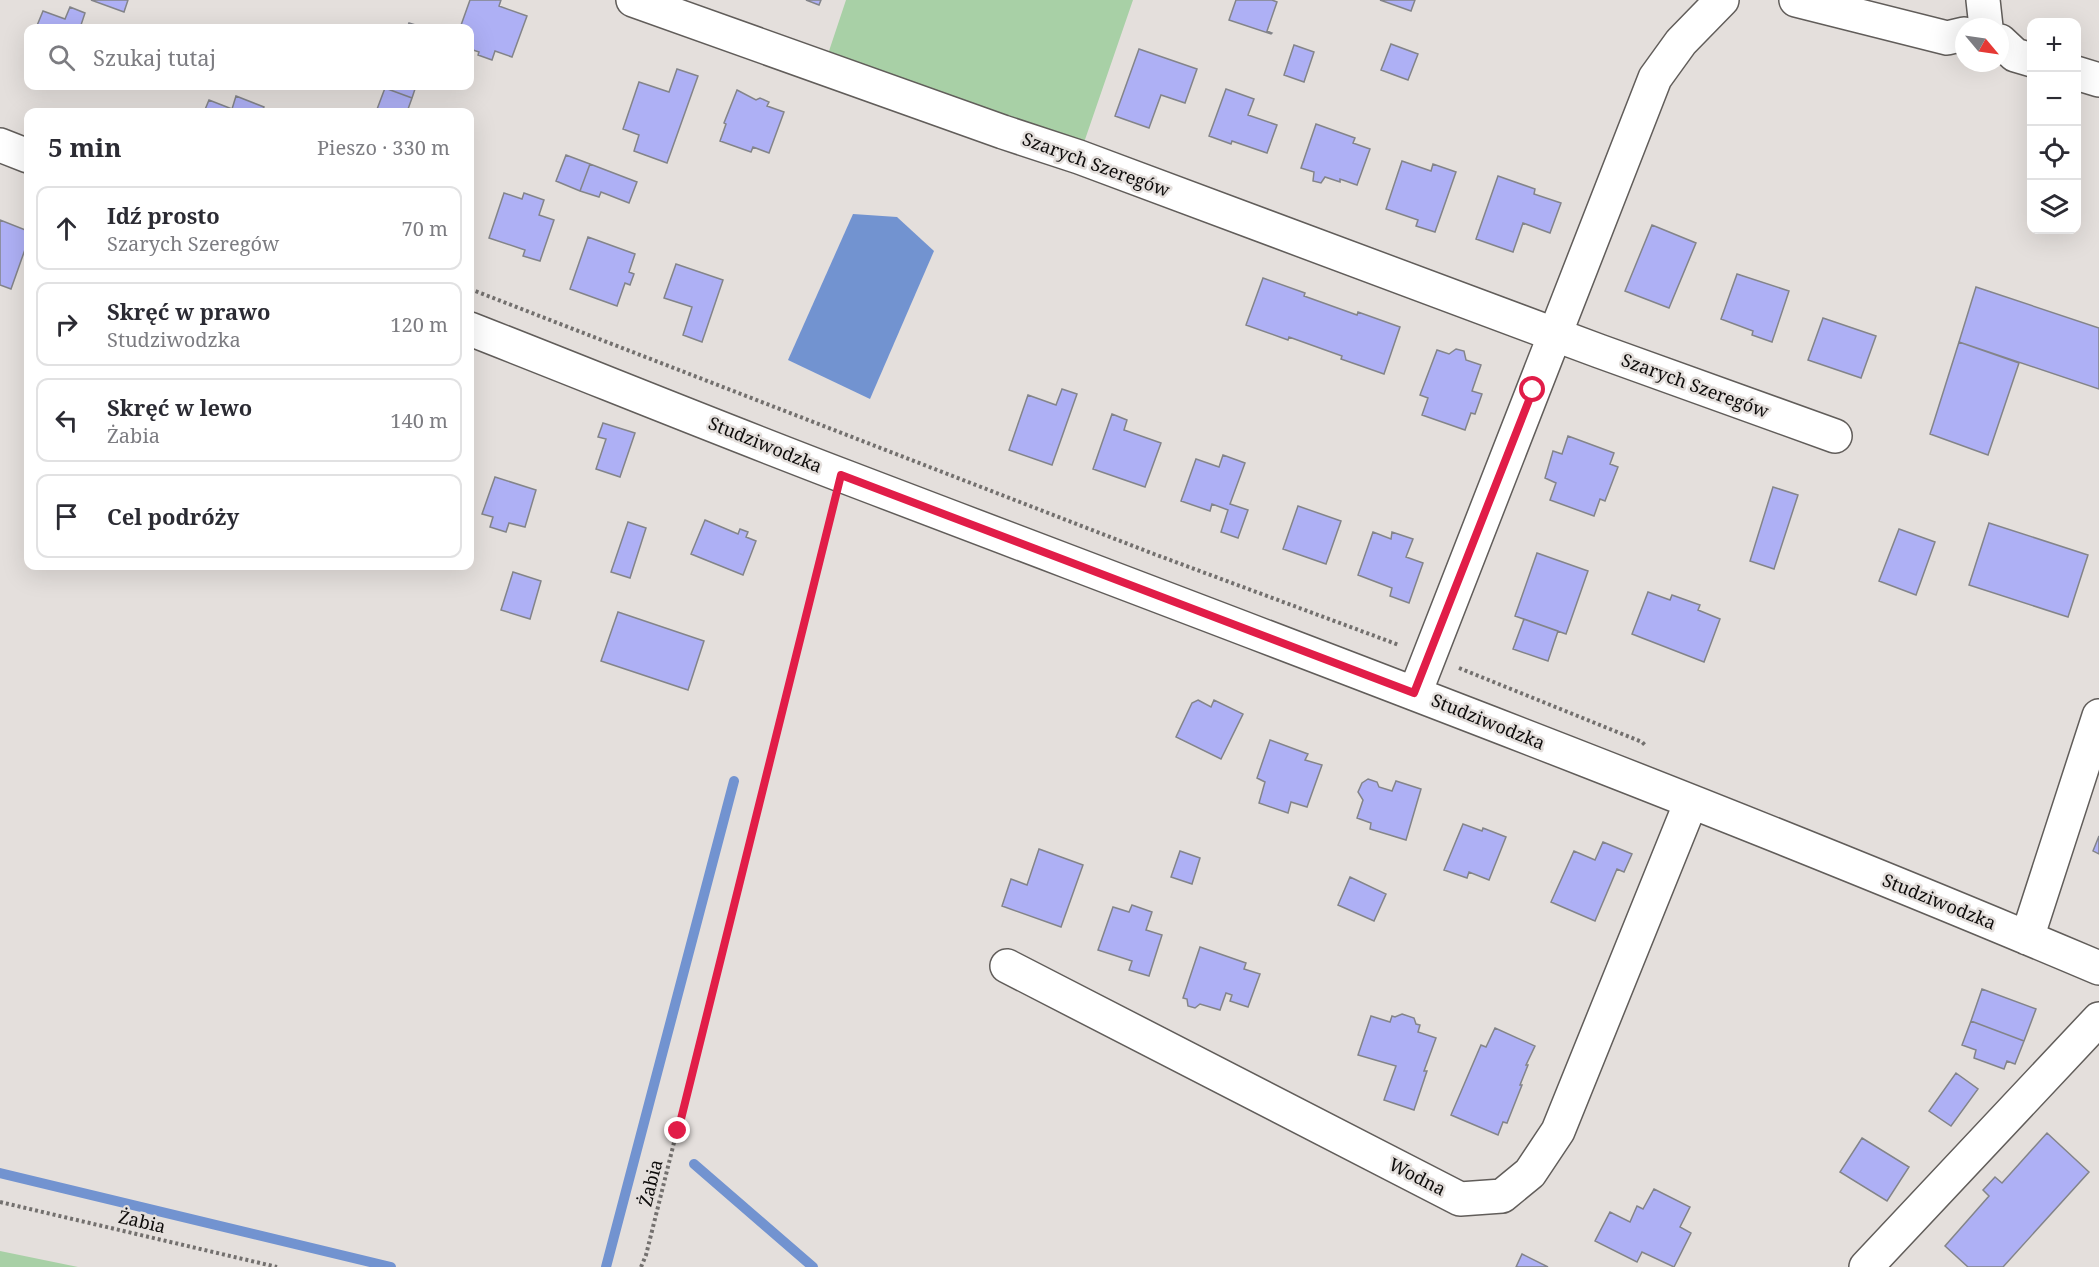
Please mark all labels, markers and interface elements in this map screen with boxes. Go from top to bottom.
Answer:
north arrow [1955,18,2009,72]
map controls [2027,18,2081,234]
button: + [2027,18,2081,72]
search box [24,24,474,90]
icon: search [45,41,78,74]
text: Szukaj tutaj [93,42,216,72]
button: − [2027,72,2081,126]
street label: Szarych Szeregów [1019,126,1174,202]
button: locate [2027,126,2081,180]
text: 5 min [48,129,122,165]
text: Pieszo · 330 m [317,134,450,161]
button: layers [2027,180,2081,234]
text: Idź prosto [107,200,220,230]
icon: ahead [50,212,83,245]
text: 70 m [402,215,448,242]
text: Szarych Szeregów [107,230,279,257]
text: Skręć w prawo [107,296,270,326]
icon: right [50,308,83,341]
text: 120 m [390,311,448,338]
text: Studziwodzka [107,326,241,353]
street label: Szarych Szeregów [1618,347,1773,423]
route start [1519,376,1545,402]
text: Skręć w lewo [107,392,252,422]
icon: left [50,404,83,437]
text: 140 m [390,407,448,434]
street label: Studziwodzka [705,410,826,478]
text: Żabia [107,422,160,449]
icon: arrive [50,500,83,533]
text: Cel podróży [107,501,239,531]
street label: Studziwodzka [1428,687,1549,755]
street label: Studziwodzka [1879,867,2000,935]
route end [664,1117,690,1143]
street label: Wodna [1385,1152,1450,1201]
street label: Żabia [633,1157,667,1209]
street label: Żabia [116,1204,168,1238]

